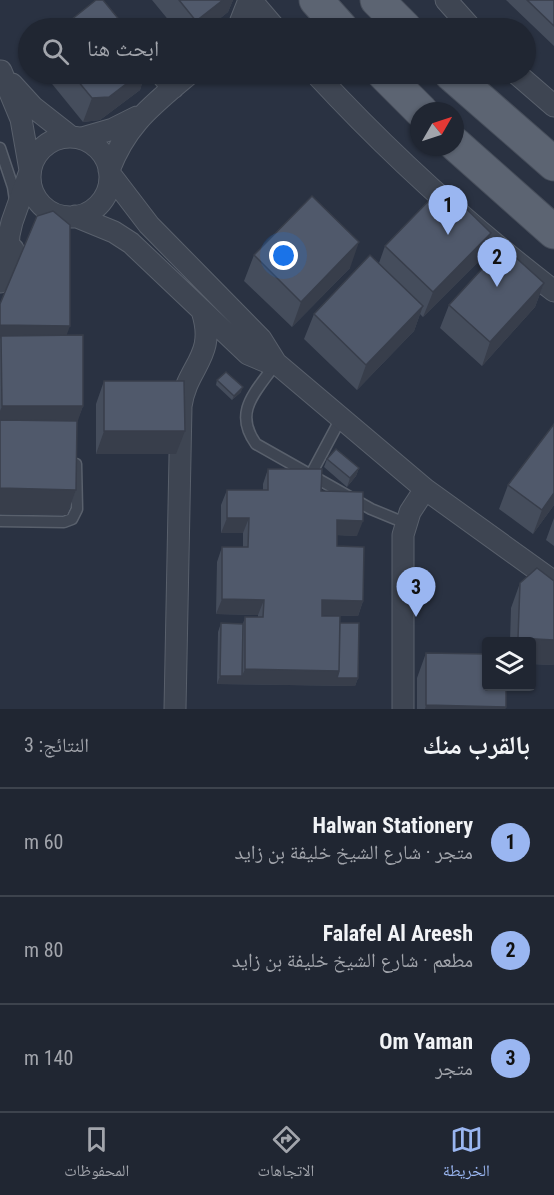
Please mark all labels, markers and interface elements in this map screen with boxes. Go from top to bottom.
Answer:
search box [18,18,536,84]
icon: search [39,35,72,68]
text: ابحث هنا [87,36,159,61]
north arrow [410,102,464,156]
pin: 1 [428,186,468,235]
pin: 2 [478,238,516,287]
your location [269,241,298,270]
pin: 3 [396,568,436,617]
map controls [482,637,536,691]
button: layers [482,637,536,691]
text: بالقرب منك [423,730,530,760]
text: النتائج: 3 [24,733,89,757]
text: Halwan Stationery [313,813,473,838]
text: 60 m [24,830,63,854]
text: 1 [505,830,516,854]
text: متجر · شارع الشيخ خليفة بن زايد [234,840,473,864]
text: Falafel Al Areesh [323,921,473,946]
text: 80 m [24,938,63,962]
text: 2 [505,938,516,962]
text: مطعم · شارع الشيخ خليفة بن زايد [232,948,473,972]
text: Om Yaman [379,1029,473,1054]
text: 140 m [24,1046,73,1070]
text: 3 [505,1046,516,1070]
text: متجر [435,1056,473,1080]
tab: المحفوظات [64,1123,129,1186]
tab: الاتجاهات [258,1123,314,1186]
tab: الخريطة [443,1123,490,1186]

